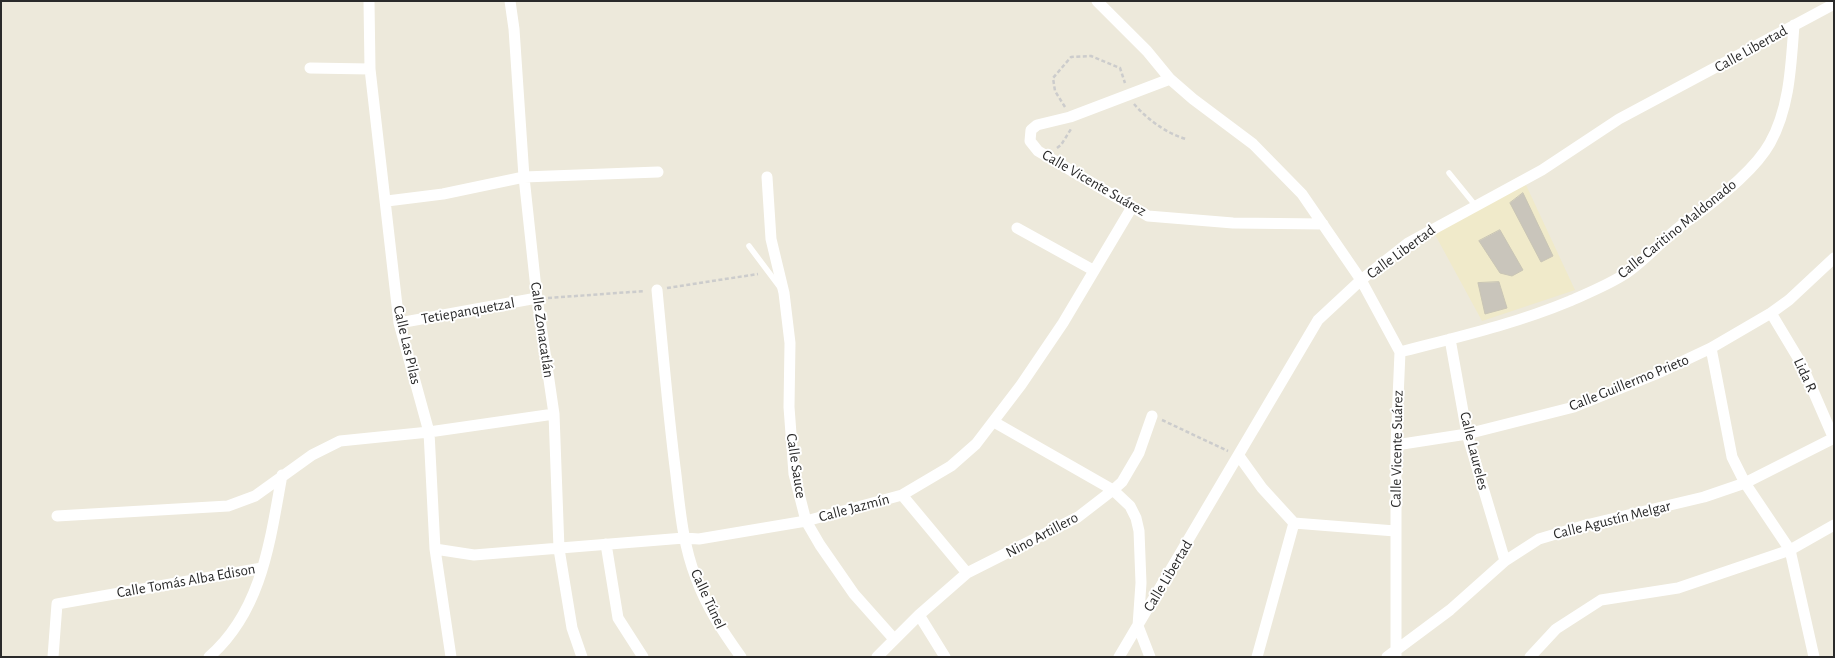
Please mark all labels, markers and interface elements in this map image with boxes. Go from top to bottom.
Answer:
street label: Calle Libertad [1712,22,1790,76]
street label: Calle Vicente Suárez [1039,146,1149,220]
street label: Calle Caritino Maldonado [1614,176,1740,282]
street label: Calle Libertad [1363,221,1439,283]
street label: Calle Zonacatlán [526,281,558,379]
street label: Tetiepanquetzal [420,294,516,328]
street label: Calle Las Pilas [389,304,425,386]
street label: Calle Guillermo Prieto [1567,351,1691,415]
street label: Lida R [1789,355,1821,395]
street label: Calle Vicente Suárez [1387,390,1407,508]
street label: Calle Laureles [1456,410,1492,492]
street label: Calle Sauce [782,432,810,500]
street label: Calle Jazmín [817,490,891,526]
street label: Calle Agustín Melgar [1551,497,1673,543]
street label: Nino Artillero [1003,508,1081,562]
street label: Calle Libertad [1140,537,1196,615]
street label: Calle Tomás Alba Edison [115,560,257,602]
street label: Calle Túnel [686,566,730,632]

